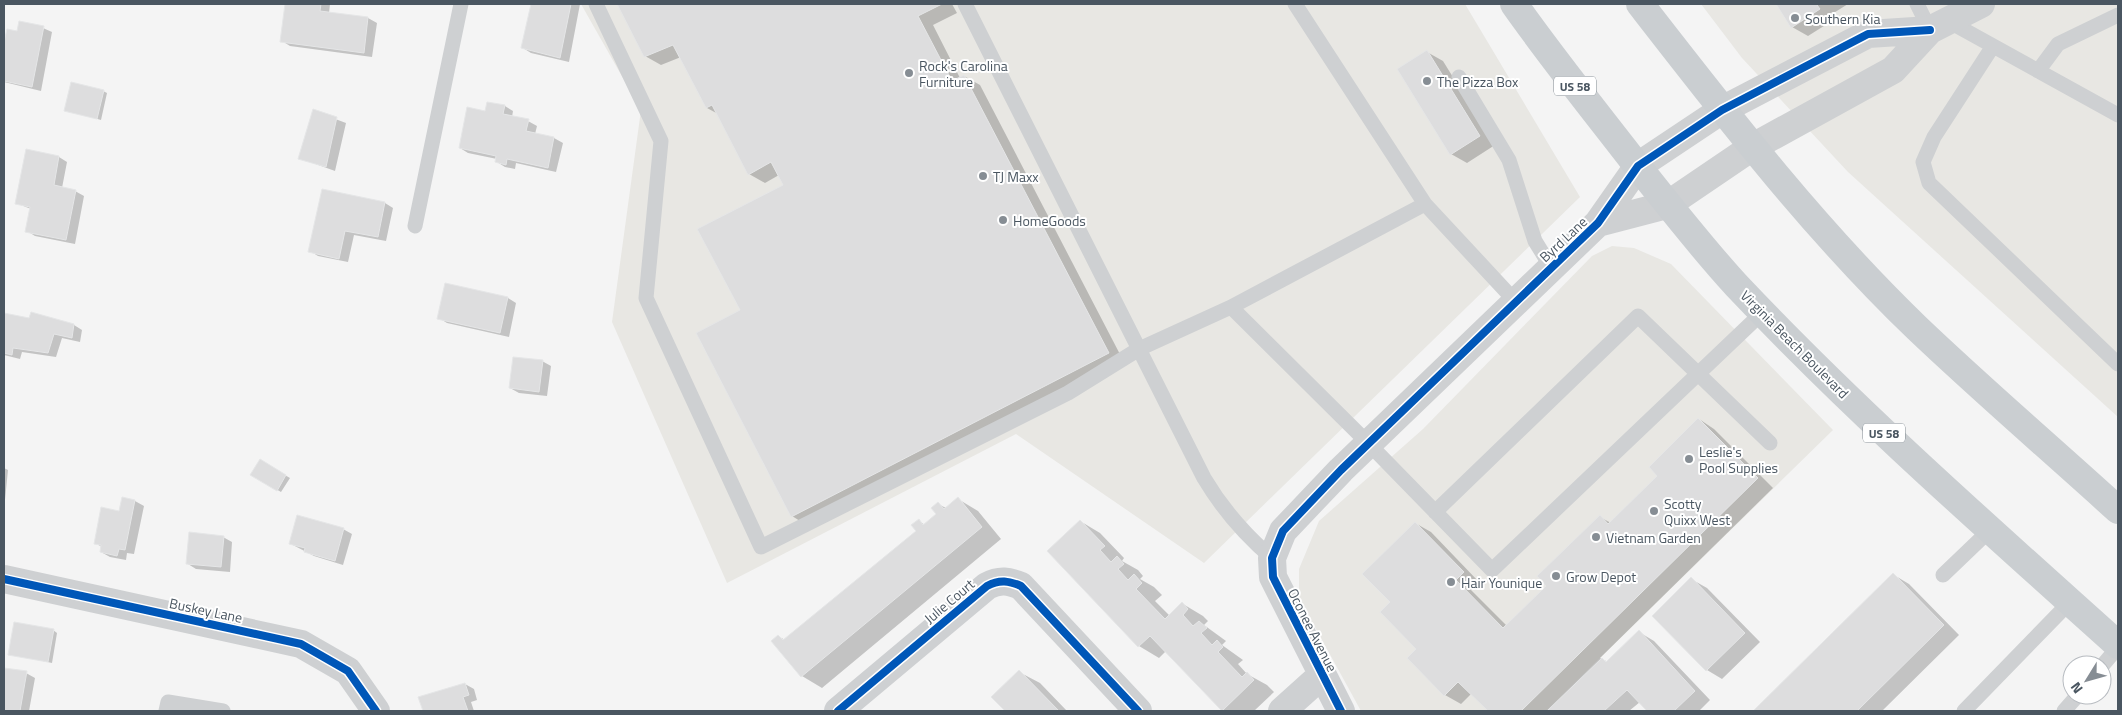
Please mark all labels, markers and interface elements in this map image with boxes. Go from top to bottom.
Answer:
place label: Southern Kia [1805,8,1880,29]
marker: Southern Kia [1789,12,1801,24]
place label: Rock's Carolina Furniture [919,55,1008,92]
marker: Rock's Carolina Furniture [903,67,915,79]
place label: The Pizza Box [1437,71,1519,92]
marker: The Pizza Box [1421,75,1433,87]
road number: US 58 [1554,76,1596,95]
place label: TJ Maxx [993,166,1039,187]
marker: TJ Maxx [977,170,989,182]
place label: HomeGoods [1013,210,1086,231]
street label: Byrd Lane [1534,211,1592,267]
marker: HomeGoods [997,214,1009,226]
street label: Virginia Beach Boulevard [1736,285,1854,403]
road number: US 58 [1863,423,1905,442]
place label: Leslie's Pool Supplies [1699,441,1778,478]
marker: Leslie's Pool Supplies [1683,453,1695,465]
place label: Scotty Quixx West [1664,493,1730,530]
marker: Scotty Quixx West [1648,505,1660,517]
place label: Vietnam Garden [1606,527,1701,548]
marker: Vietnam Garden [1590,531,1602,543]
place label: Grow Depot [1566,566,1636,587]
marker: Grow Depot [1550,570,1562,582]
place label: Hair Younique [1461,572,1542,593]
street label: Julie Court [919,574,979,628]
marker: Hair Younique [1445,576,1457,588]
street label: Oconee Avenue [1283,585,1343,675]
street label: Buskey Lane [168,592,244,628]
north arrow [2062,655,2112,705]
text: N [2065,678,2088,698]

